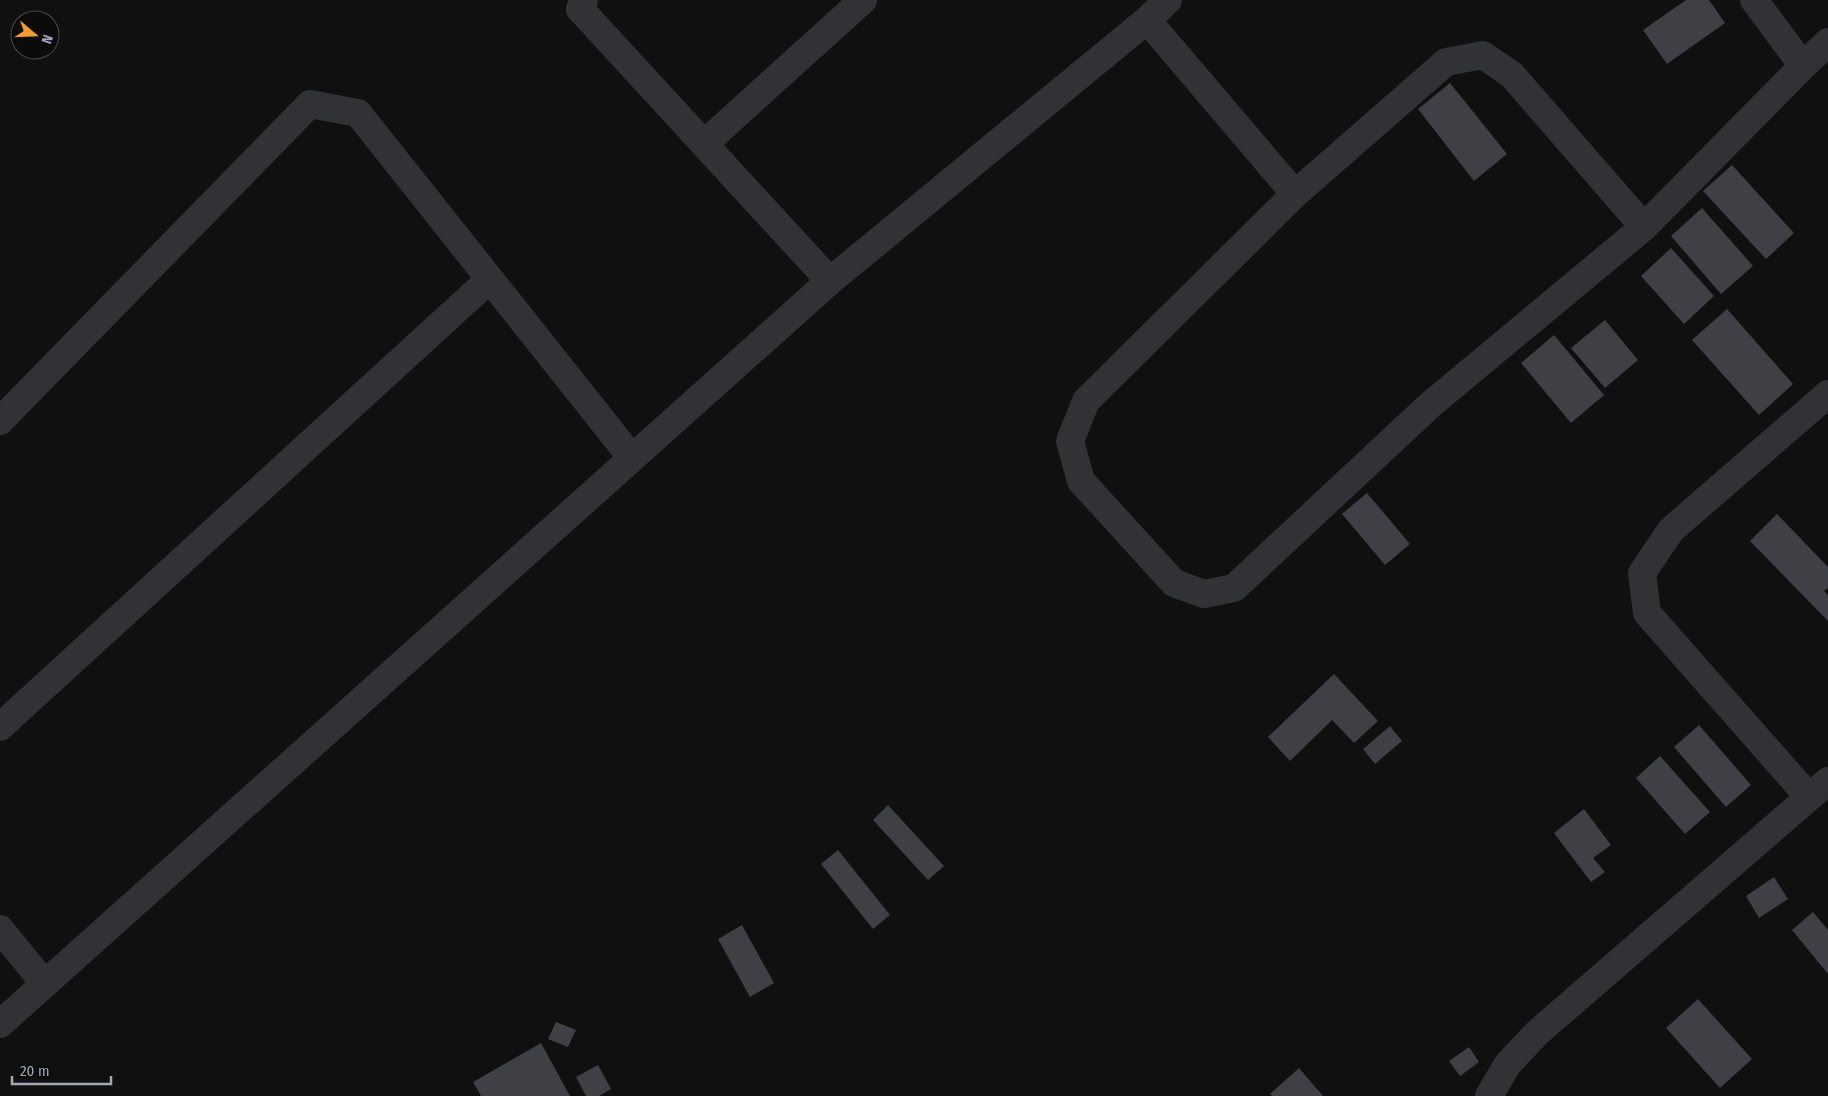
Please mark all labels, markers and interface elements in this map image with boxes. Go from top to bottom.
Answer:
north arrow [10,10,60,60]
text: N [37,32,56,46]
scale bar [12,1054,111,1086]
text: 20 m [20,1062,50,1080]

